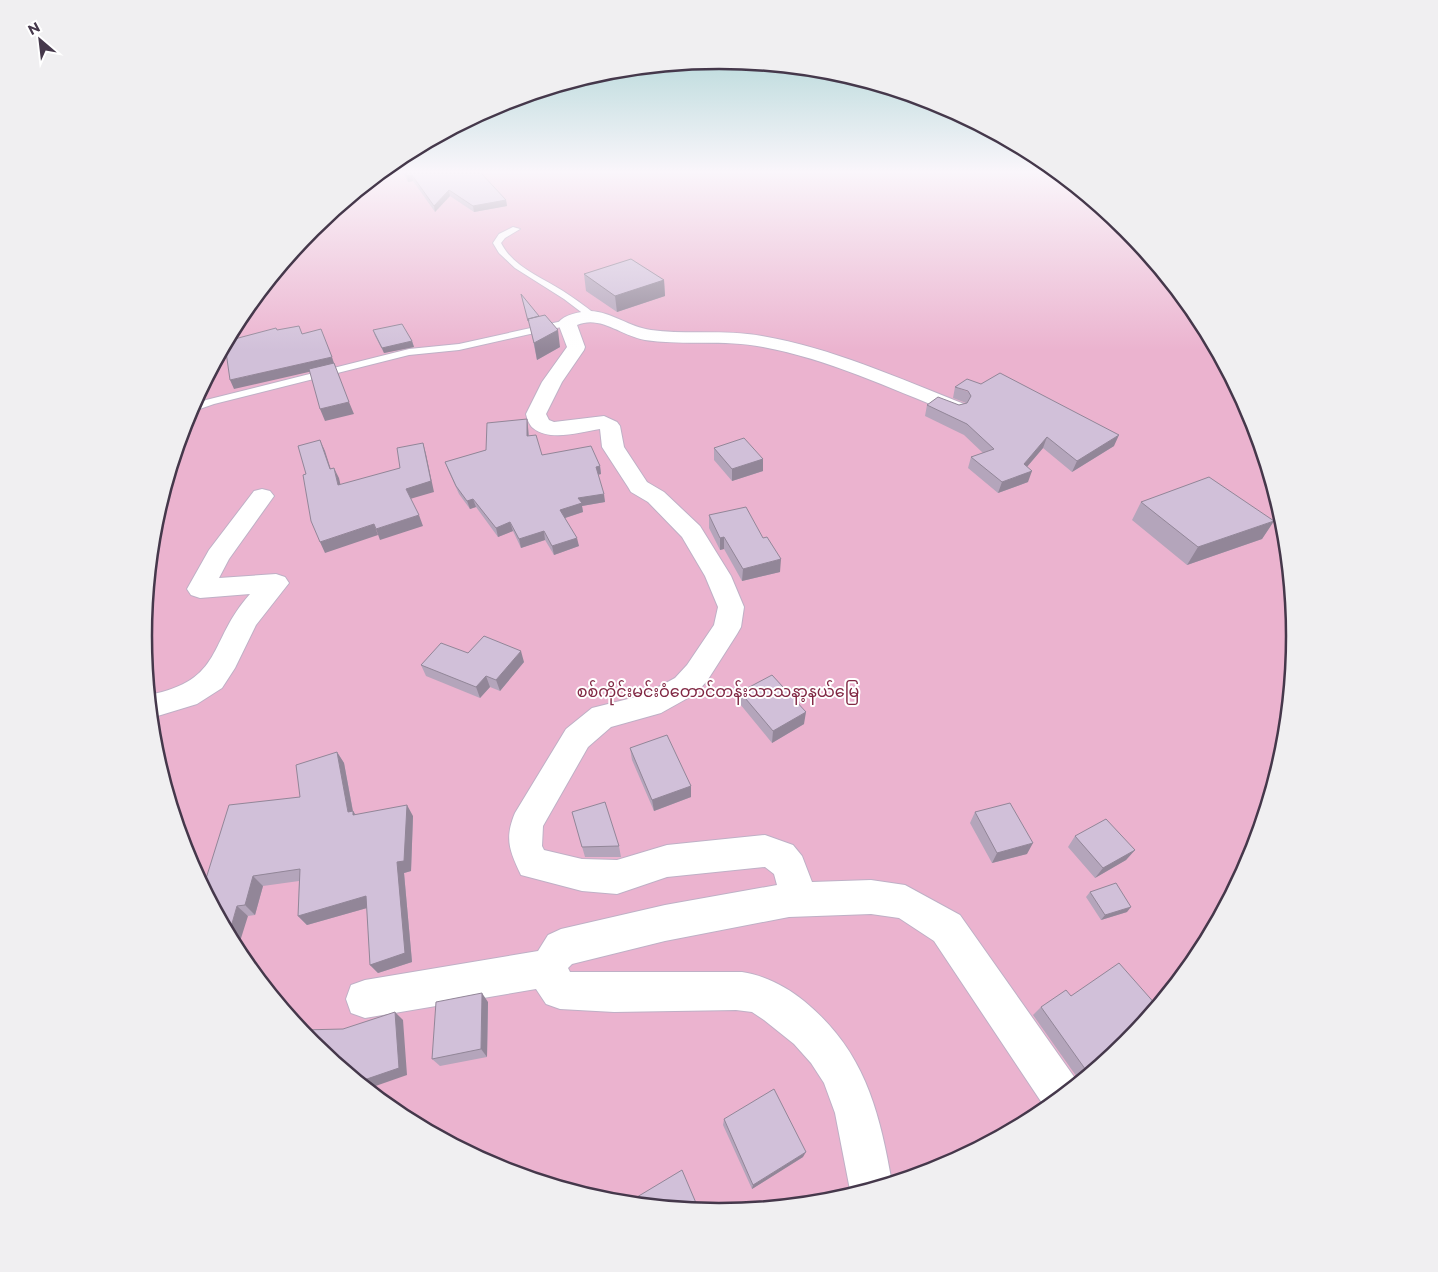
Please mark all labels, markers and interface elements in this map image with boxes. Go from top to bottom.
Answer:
north arrow [15,15,65,65]
text: N [25,18,43,39]
park label: စစ်ကိုင်းမင်းဝံတောင်တန်းသာသနာ့နယ်မြေ [577,680,859,706]

